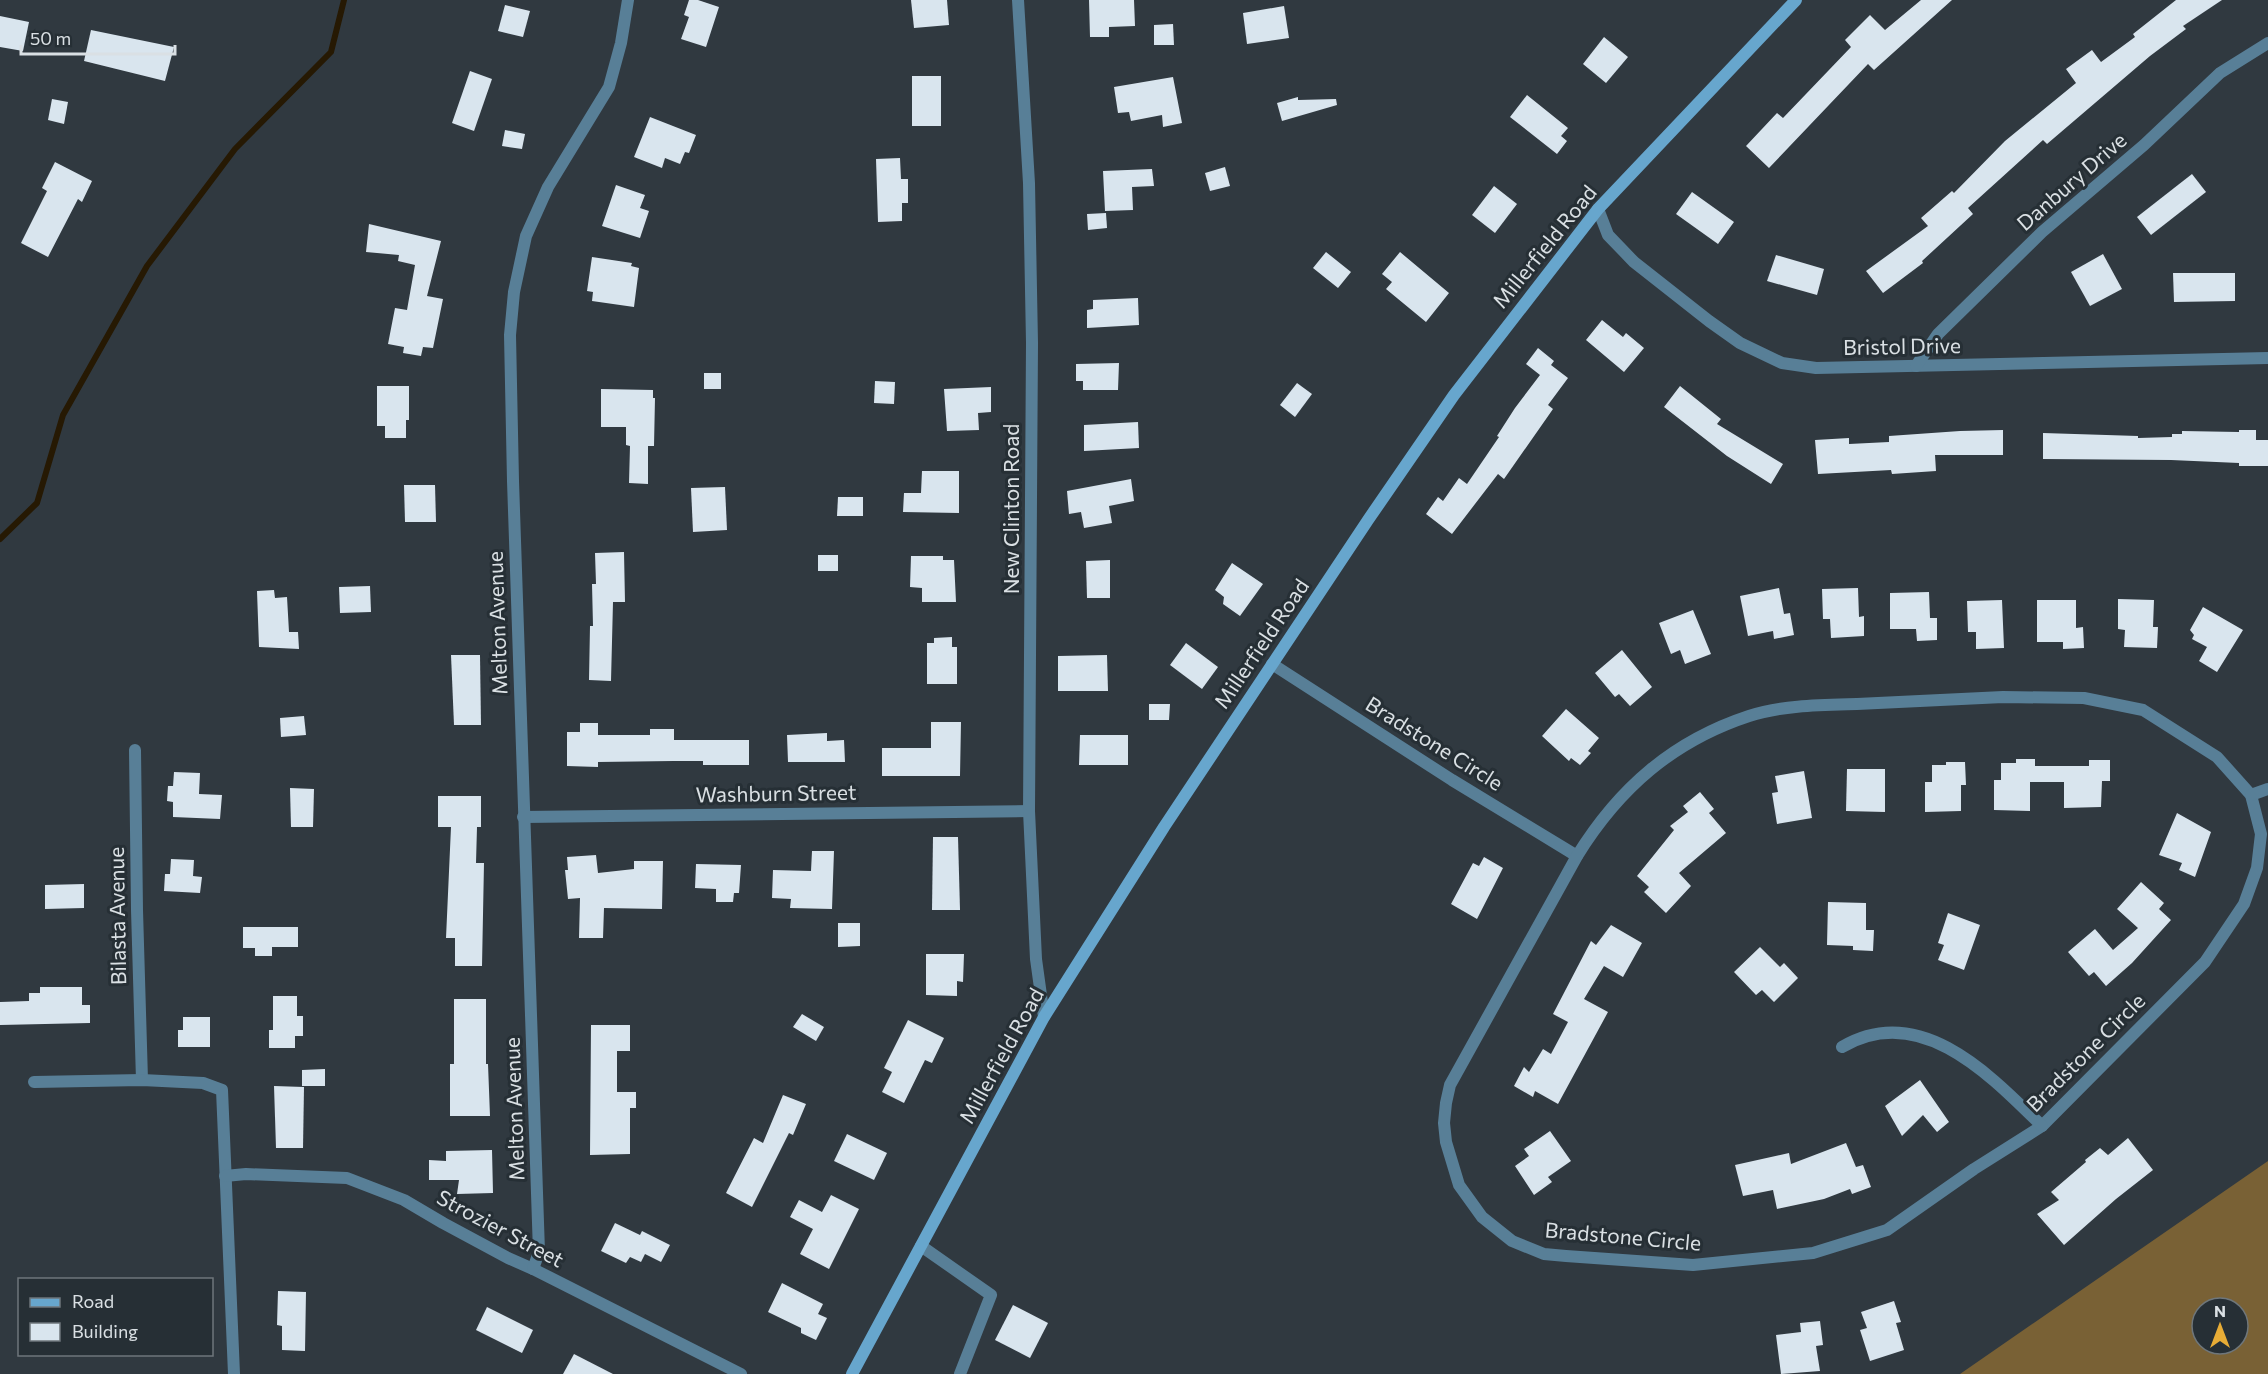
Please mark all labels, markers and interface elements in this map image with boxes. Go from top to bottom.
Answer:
scale bar [21,18,176,56]
text: 50 m [30,27,71,49]
street label: Danbury Drive [2011,127,2131,235]
street label: Millerfield Road [1487,180,1601,313]
street label: Bristol Drive [1843,332,1961,359]
street label: New Clinton Road [998,424,1023,594]
street label: Melton Avenue [482,551,511,695]
street label: Millerfield Road [1208,574,1313,713]
street label: Bradstone Circle [1362,691,1508,795]
street label: Washburn Street [695,779,857,806]
street label: Bilasta Avenue [103,847,130,985]
street label: Millerfield Road [953,983,1048,1127]
street label: Bradstone Circle [2021,988,2149,1116]
street label: Melton Avenue [499,1037,528,1181]
street label: Strozier Street [433,1184,568,1272]
street label: Bradstone Circle [1544,1216,1702,1255]
legend [18,1278,213,1356]
text: Road [72,1290,114,1312]
north arrow [2190,1296,2250,1356]
text: N [2214,1301,2226,1320]
text: Building [72,1320,138,1342]

